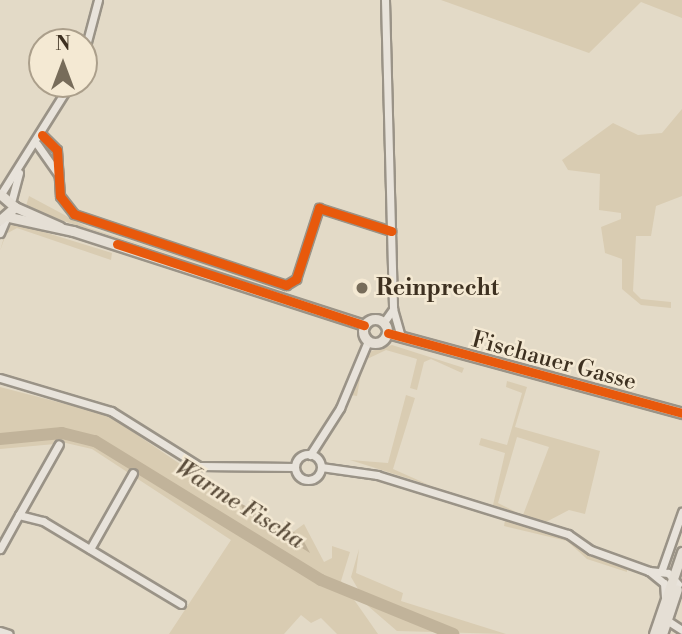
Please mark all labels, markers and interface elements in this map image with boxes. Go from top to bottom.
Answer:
north arrow [28,28,98,98]
text: N [55,32,71,56]
place label: Reinprecht [376,274,499,302]
marker: Reinprecht [354,280,370,296]
street label: Fischauer Gasse [469,326,639,396]
water label: Warme Fischa [169,454,309,556]

